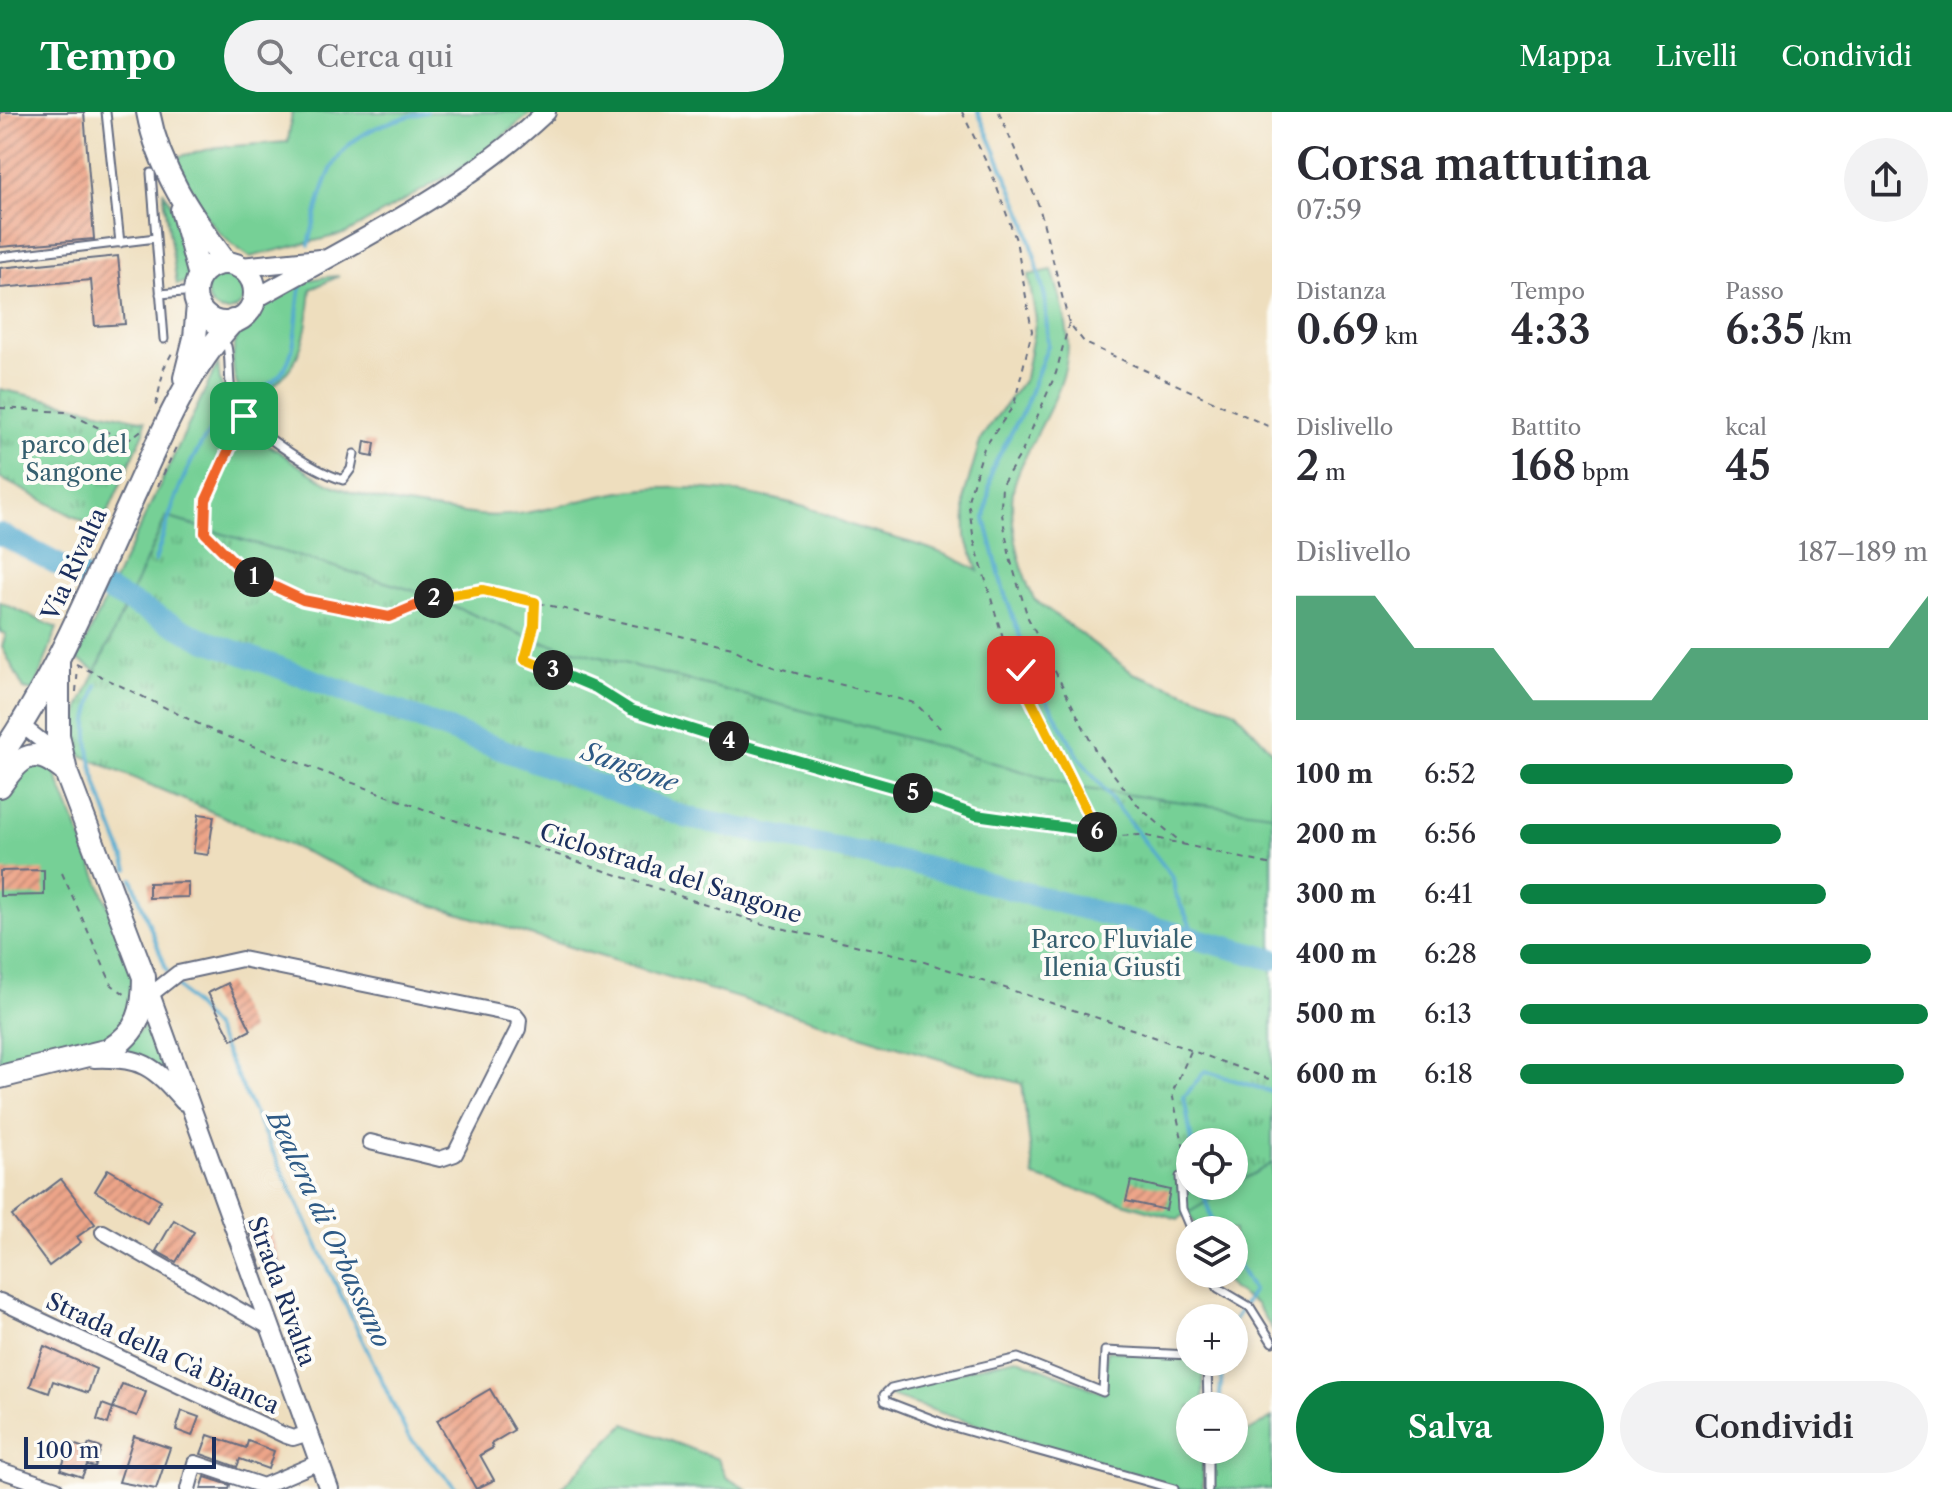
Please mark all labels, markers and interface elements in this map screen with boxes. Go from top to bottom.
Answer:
search box [224,20,784,92]
text: Tempo [40,33,176,80]
icon: search [252,34,296,78]
text: Cerca qui [316,38,453,75]
text: Mappa [1519,39,1611,73]
text: Livelli [1655,39,1737,73]
text: Condividi [1781,39,1912,73]
text: Corsa mattutina [1296,137,1651,191]
button: share [1844,138,1928,222]
text: 07:59 [1296,194,1362,226]
text: Distanza [1296,278,1386,305]
text: Tempo [1511,278,1585,305]
text: Passo [1725,278,1784,305]
text: 0.69 [1296,305,1379,354]
text: 4:33 [1511,305,1591,354]
text: 6:35 [1725,305,1805,354]
text: km [1379,323,1418,350]
text: /km [1805,323,1852,350]
pin [210,382,278,450]
icon: arrive [222,394,266,438]
text: Dislivello [1296,414,1393,441]
text: Battito [1511,414,1581,441]
text: kcal [1725,414,1767,441]
park label: parco del Sangone [21,430,127,487]
text: 2 [1296,441,1319,490]
text: 168 [1511,441,1576,490]
text: 45 [1725,441,1771,490]
text: m [1319,459,1346,486]
text: bpm [1576,459,1630,486]
street label: Via Rivalta [35,503,113,626]
text: Dislivello [1296,536,1411,568]
text: 187–189 m [1798,536,1928,568]
pin: 1 [234,557,274,597]
text: 1 [249,563,259,590]
pin: 2 [414,578,454,618]
text: 2 [428,584,441,611]
pin [987,636,1055,704]
icon: check [999,648,1043,692]
pin: 3 [533,650,573,690]
text: 3 [547,656,559,683]
pin: 4 [709,721,749,761]
text: 4 [722,727,736,754]
water label: Sangone [576,734,684,800]
text: 100 m [1296,758,1373,790]
text: 6:52 [1424,758,1476,790]
pin: 5 [893,773,933,813]
text: 5 [907,779,919,806]
pin: 6 [1077,812,1117,852]
street label: Ciclostrada del Sangone [536,817,806,929]
text: 6 [1090,818,1104,845]
text: 200 m [1296,818,1377,850]
text: 6:56 [1424,818,1476,850]
text: 300 m [1296,878,1376,910]
text: 6:41 [1424,878,1472,910]
park label: Parco Fluviale Ilenia Giusti [1031,925,1193,982]
text: 400 m [1296,938,1377,970]
text: 6:28 [1424,938,1477,970]
text: 500 m [1296,998,1376,1030]
text: 6:13 [1424,998,1472,1030]
text: 600 m [1296,1058,1377,1090]
text: 6:18 [1424,1058,1473,1090]
water label: Bealera di Orbassano [259,1103,398,1353]
map controls [1176,1128,1248,1464]
button: locate [1176,1128,1248,1200]
street label: Strada Rivalta [242,1212,323,1370]
button: layers [1176,1216,1248,1288]
street label: Strada della Cà Bianca [42,1286,285,1420]
button: + [1176,1304,1248,1376]
button: Salva [1296,1381,1604,1473]
button: Condividi [1620,1381,1928,1473]
button: − [1176,1392,1248,1464]
scale bar [24,1433,216,1469]
text: 100 m [36,1437,99,1464]

